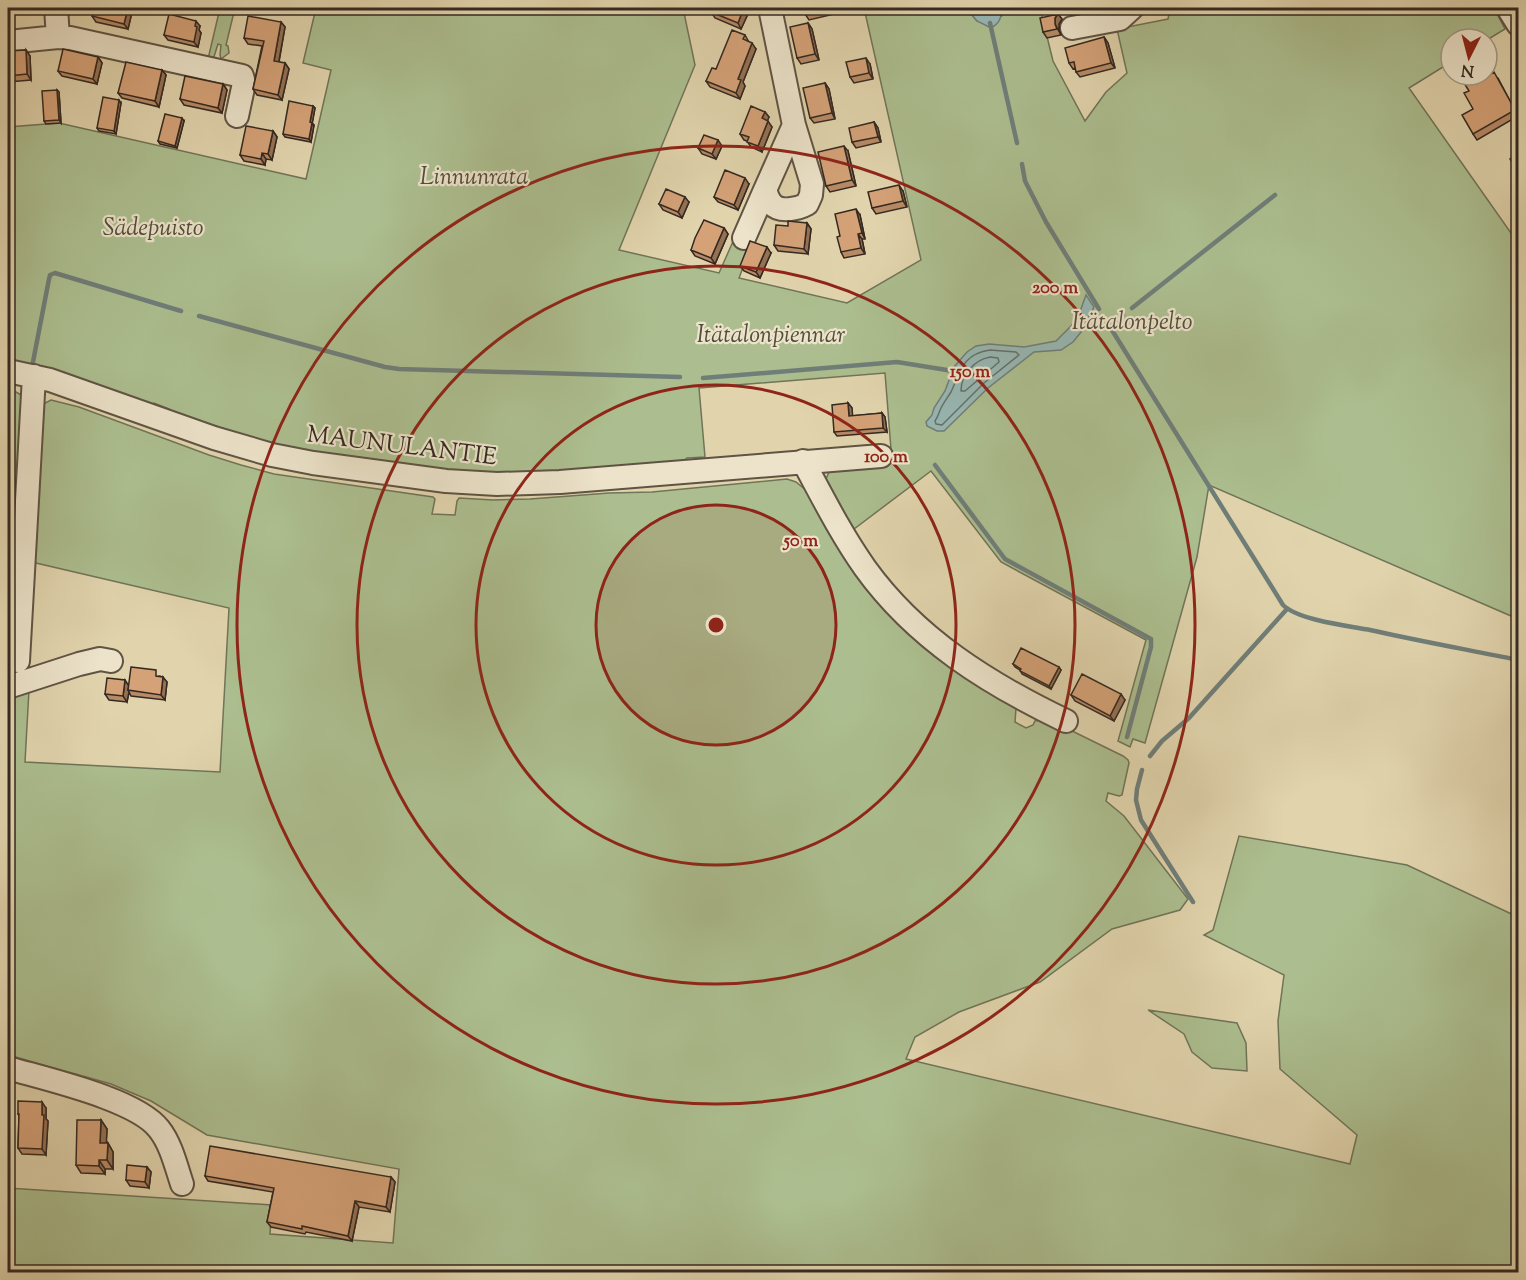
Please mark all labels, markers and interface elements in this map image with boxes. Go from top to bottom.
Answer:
north arrow [1439,27,1499,87]
text: N [1460,57,1475,82]
park label: Linnunrata [420,161,528,195]
park label: Sädepuisto [103,212,203,246]
text: 200 m [1032,276,1078,302]
park label: Itätalonpelto [1072,306,1192,340]
park label: Itätalonpiennar [697,319,846,353]
text: 150 m [950,360,990,386]
street label: MAUNULANTIE [305,418,499,476]
text: 100 m [864,445,908,471]
text: 50 m [782,529,818,555]
centre of rings [706,615,726,635]

